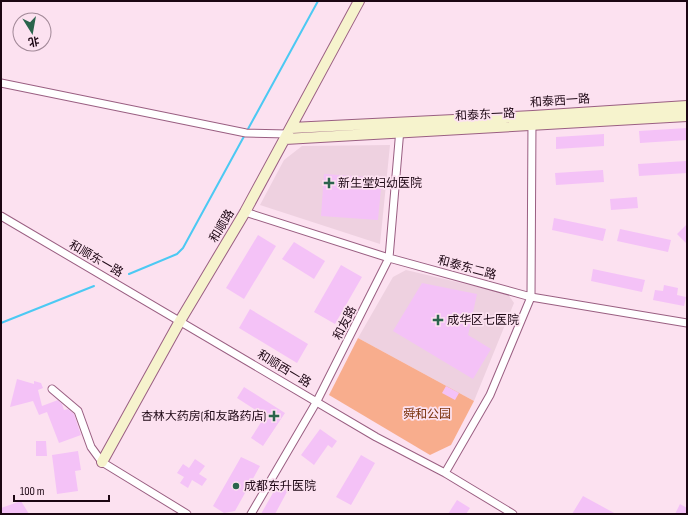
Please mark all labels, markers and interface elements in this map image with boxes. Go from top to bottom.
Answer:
north arrow [12,12,52,52]
text: 北 [27,34,40,49]
street label: 和泰西一路 [530,91,590,111]
street label: 和泰东一路 [455,106,515,124]
place label: 新生堂妇幼医院 [338,176,422,191]
marker: 新生堂妇幼医院 [323,177,335,189]
street label: 和顺路 [206,207,238,245]
street label: 和顺东一路 [66,238,126,280]
street label: 和泰东二路 [436,253,498,283]
street label: 和友路 [330,304,360,342]
place label: 成华区七医院 [447,313,519,328]
marker: 成华区七医院 [432,314,444,326]
street label: 和顺西一路 [254,347,314,391]
park label: 舜和公园 [403,407,451,422]
place label: 杏林大药房(和友路药店) [141,409,266,424]
marker: 杏林大药房(和友路药店) [269,411,279,421]
scale bar [14,477,109,503]
place label: 成都东升医院 [244,479,316,494]
marker: 成都东升医院 [231,481,241,491]
text: 100 m [20,484,45,499]

